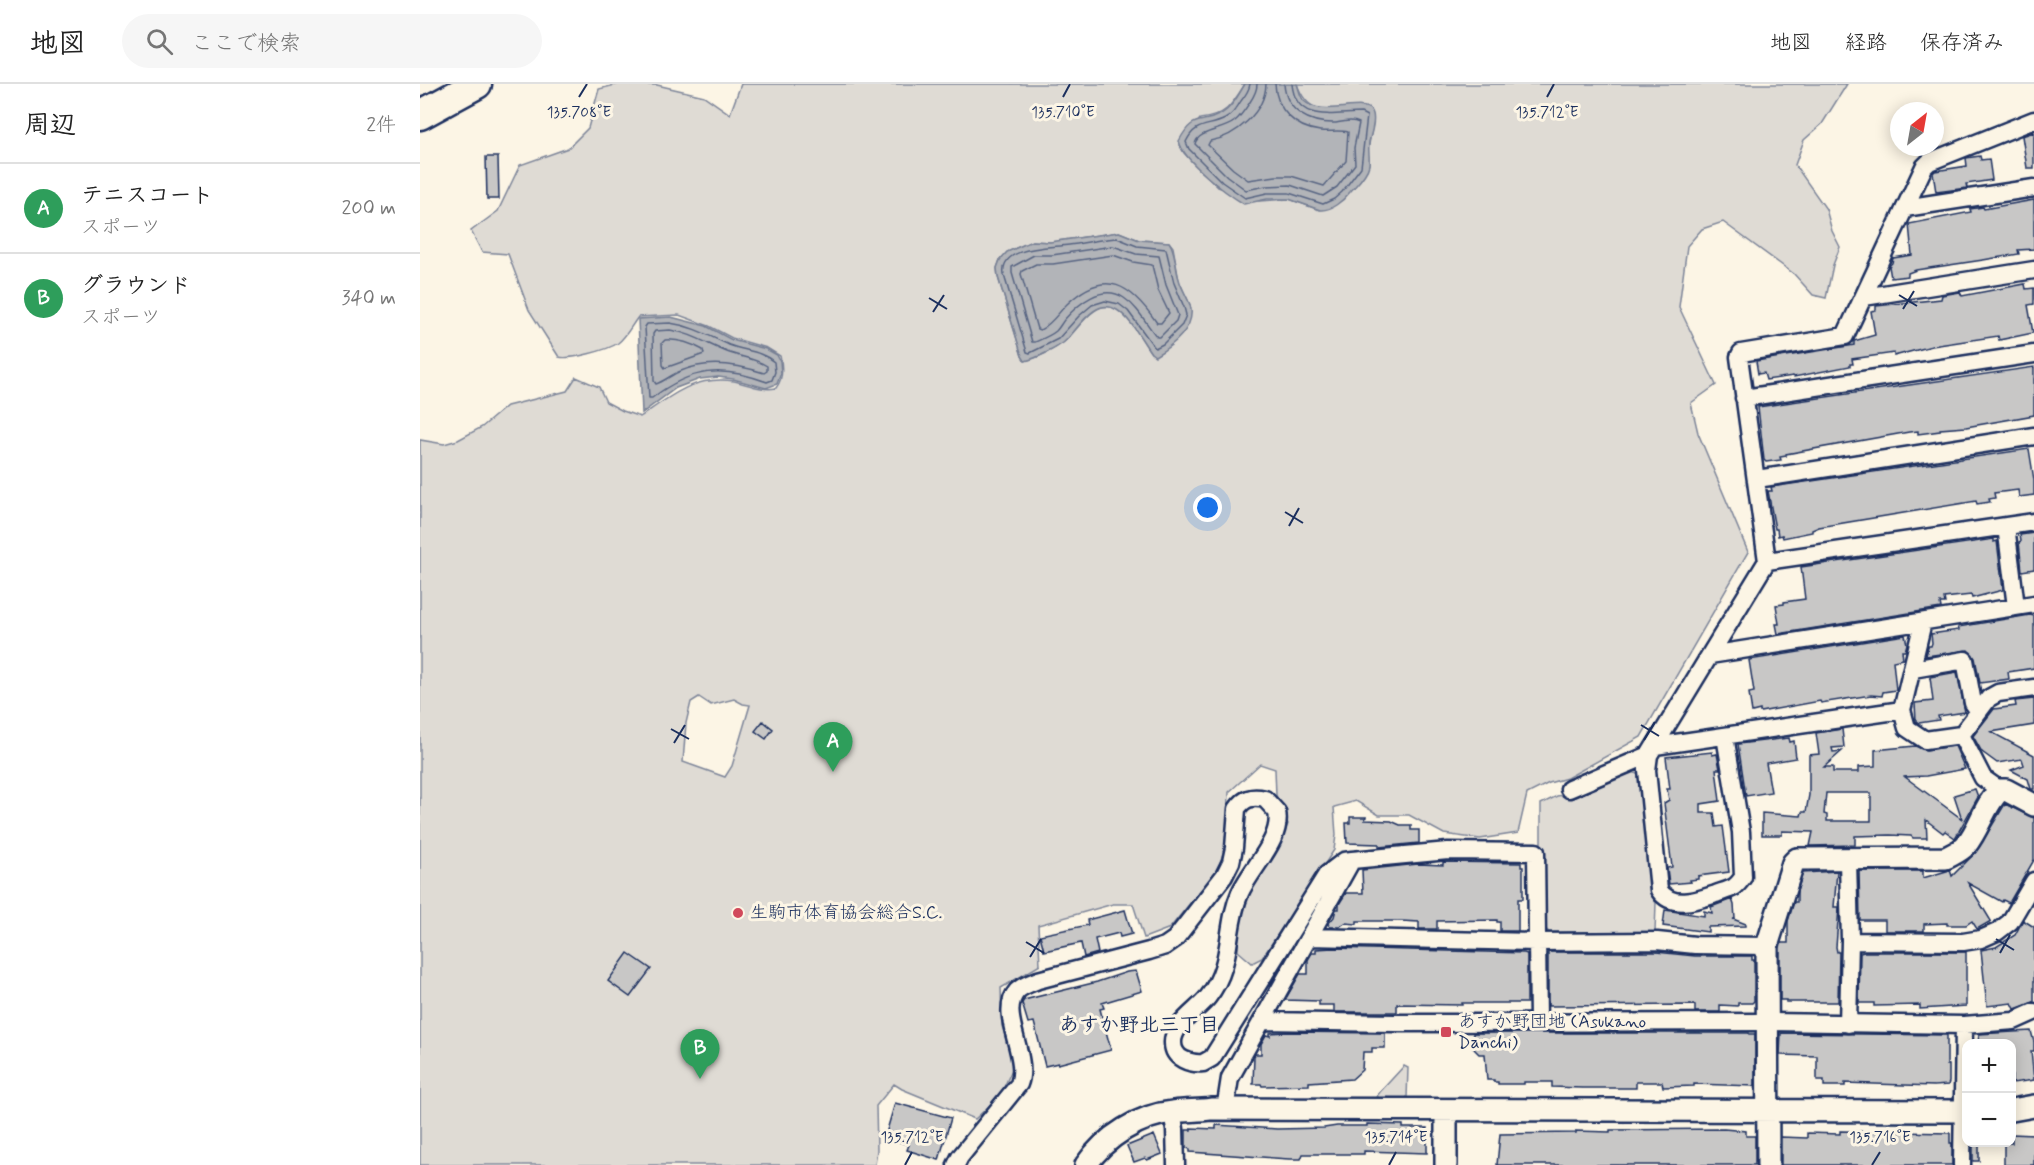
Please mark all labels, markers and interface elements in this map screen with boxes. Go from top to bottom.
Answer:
search box [122,14,542,68]
icon: search [143,25,176,58]
text: 地図 [30,26,86,63]
text: 地図 [1770,29,1812,57]
text: 経路 [1845,29,1887,57]
text: 保存済み [1920,29,2004,57]
text: ここで検索 [191,30,301,58]
north arrow [1890,102,1944,156]
text: 135.708°E [547,103,612,123]
text: 135.710°E [1031,103,1095,123]
text: 135.712°E [1515,103,1579,123]
text: 周辺 [24,109,76,143]
text: 2件 [366,112,396,139]
text: テニスコート [81,182,213,210]
text: A [37,195,50,222]
text: 200 m [341,195,396,222]
text: スポーツ [81,214,161,241]
text: グラウンド [81,272,191,300]
text: B [37,285,50,312]
text: 340 m [341,285,396,312]
text: スポーツ [81,304,161,331]
your location [1193,493,1222,522]
pin: A [814,722,852,772]
place label: 生駒市体育協会総合S.C. [750,901,942,925]
marker: 生駒市体育協会総合S.C. [731,906,745,920]
place label: あすか野団地 (Asukano Danchi) [1458,1010,1646,1055]
district label: あすか野北三丁目 [1059,1012,1219,1039]
marker: あすか野団地 (Asukano Danchi) [1439,1025,1453,1039]
pin: B [680,1030,720,1079]
map controls [1962,1039,2016,1147]
button: + [1962,1039,2016,1093]
button: − [1962,1093,2016,1147]
text: 135.712°E [880,1128,944,1148]
text: 135.714°E [1364,1128,1428,1148]
text: 135.716°E [1849,1128,1911,1148]

